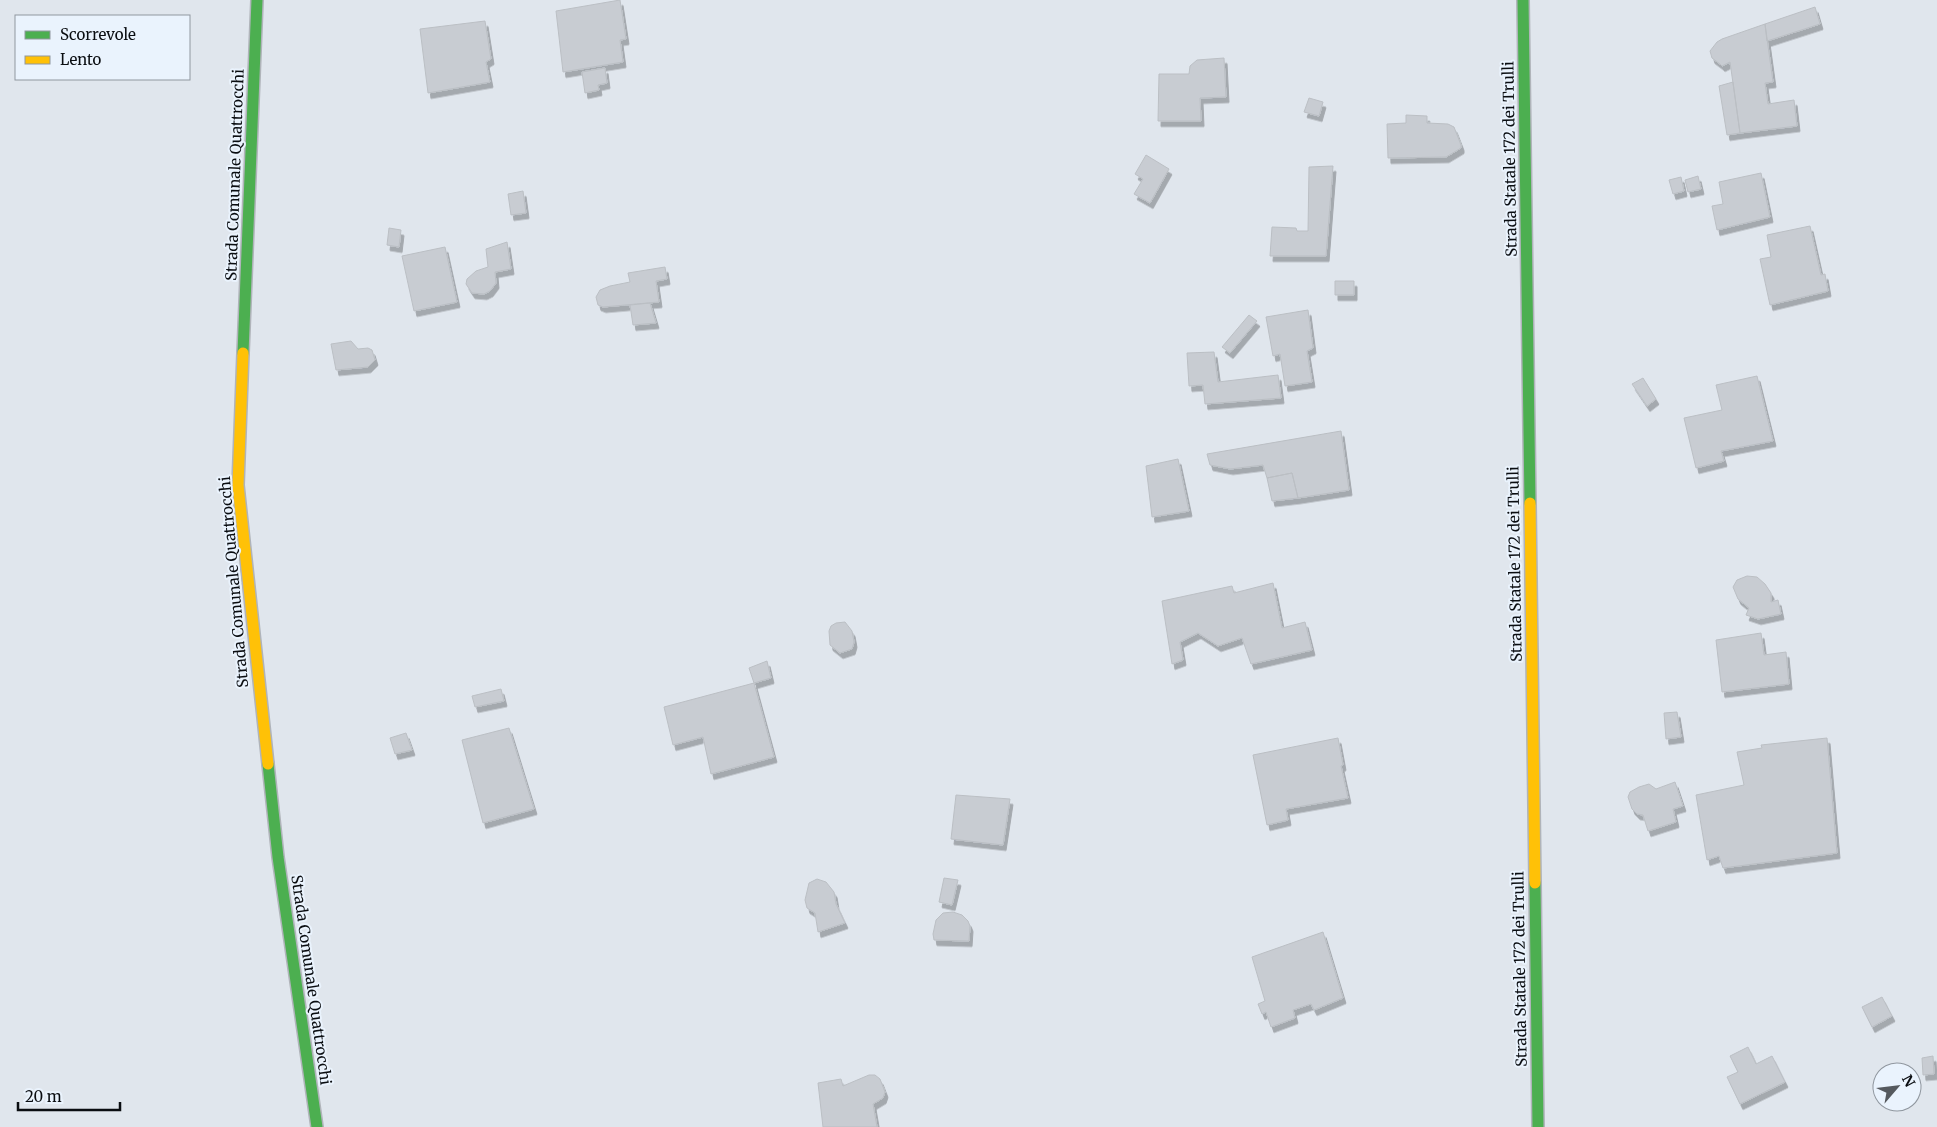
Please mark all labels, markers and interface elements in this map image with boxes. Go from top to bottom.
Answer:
legend [15,15,190,80]
text: Scorrevole [60,25,136,44]
text: Lento [60,50,102,69]
street label: Strada Statale 172 dei Trulli [1498,61,1521,257]
street label: Strada Comunale Quattrocchi [221,69,248,281]
street label: Strada Statale 172 dei Trulli [1503,466,1526,662]
street label: Strada Comunale Quattrocchi [215,476,252,688]
street label: Strada Statale 172 dei Trulli [1508,871,1531,1067]
street label: Strada Comunale Quattrocchi [287,874,336,1086]
north arrow [1872,1062,1922,1112]
text: N [1898,1072,1919,1090]
scale bar [18,1080,120,1112]
text: 20 m [25,1087,62,1106]

